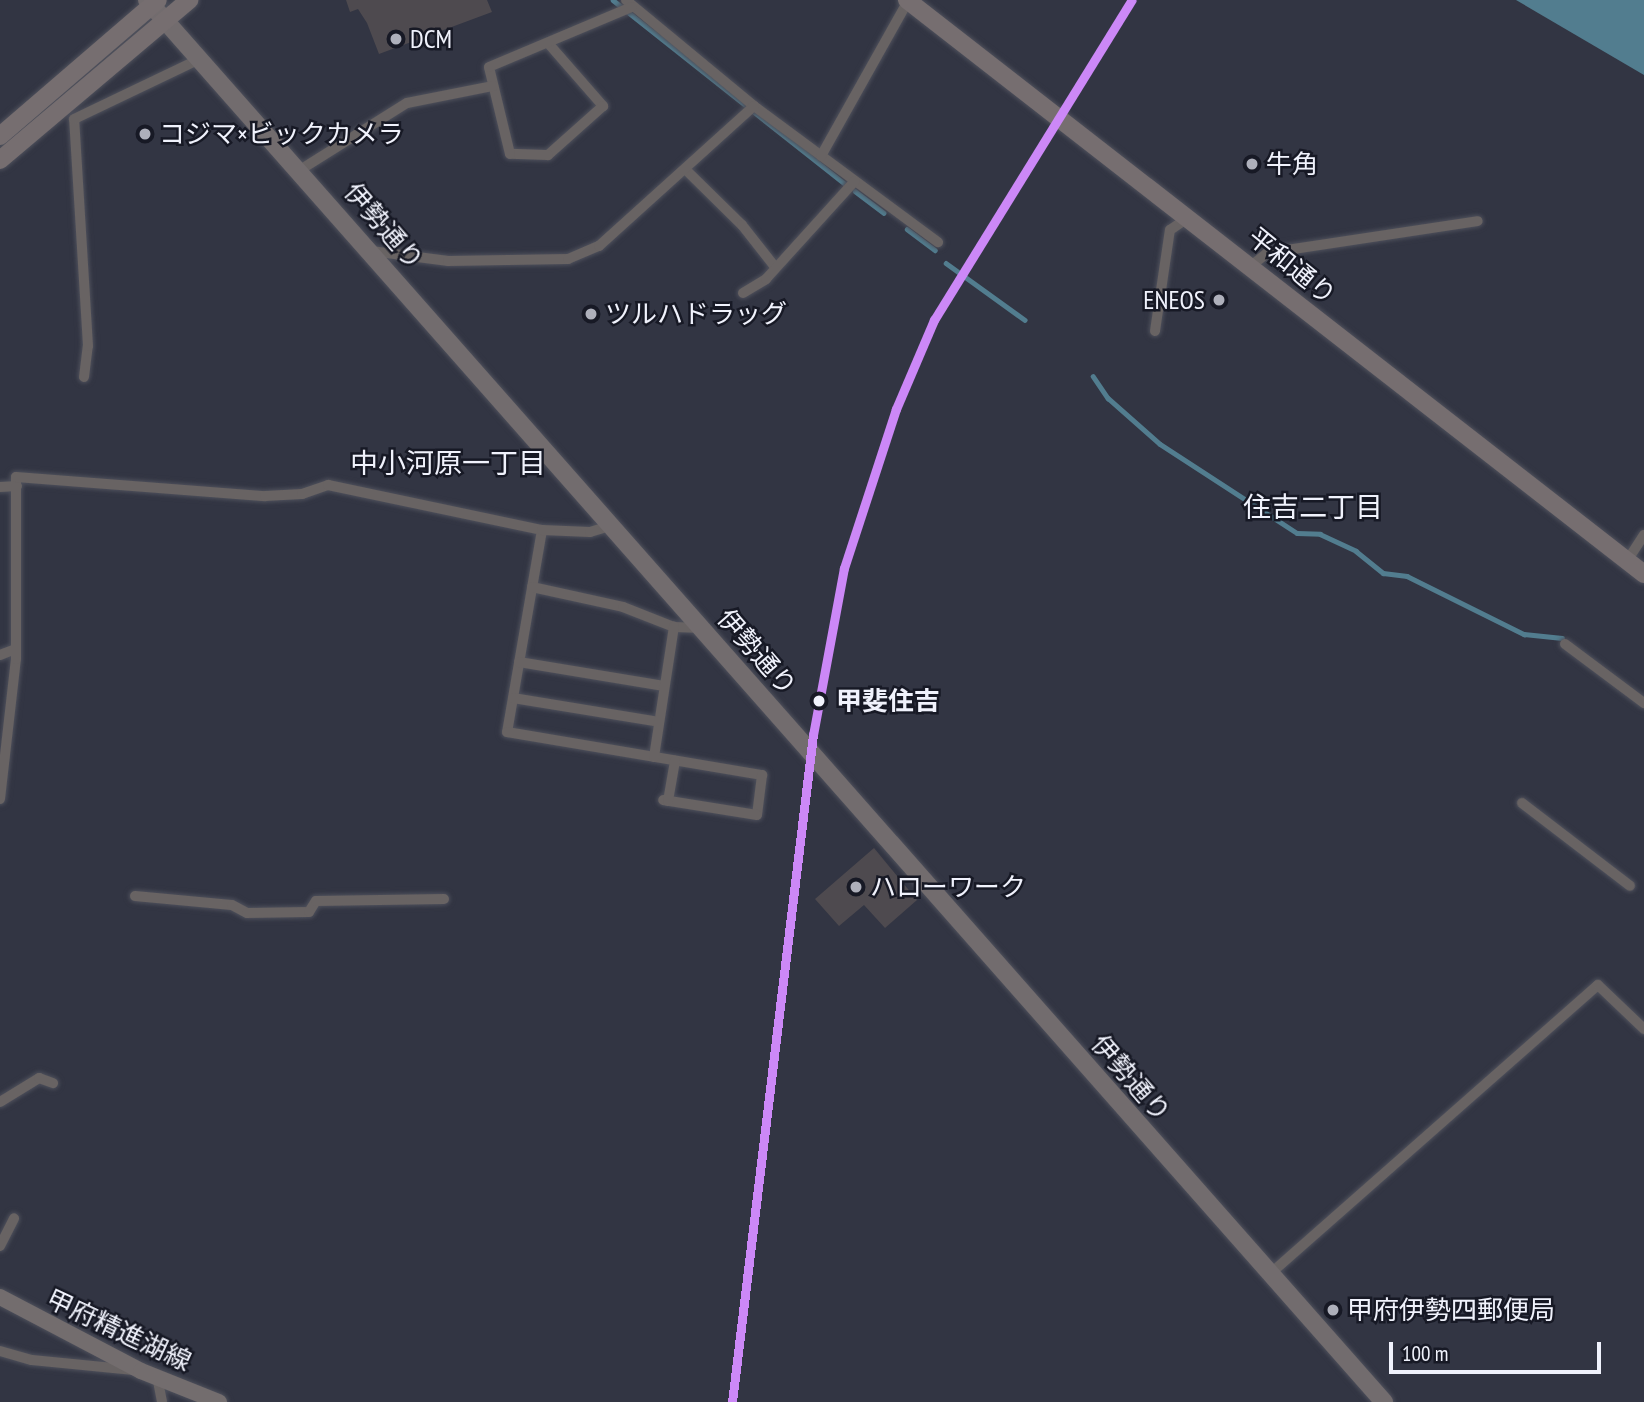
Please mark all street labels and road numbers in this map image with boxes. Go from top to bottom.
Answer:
street label: 伊勢通り [338,177,430,275]
street label: 平和通り [1242,221,1342,311]
street label: 伊勢通り [711,603,803,701]
street label: 伊勢通り [1085,1029,1177,1127]
street label: 甲府精進湖線 [42,1283,196,1377]

